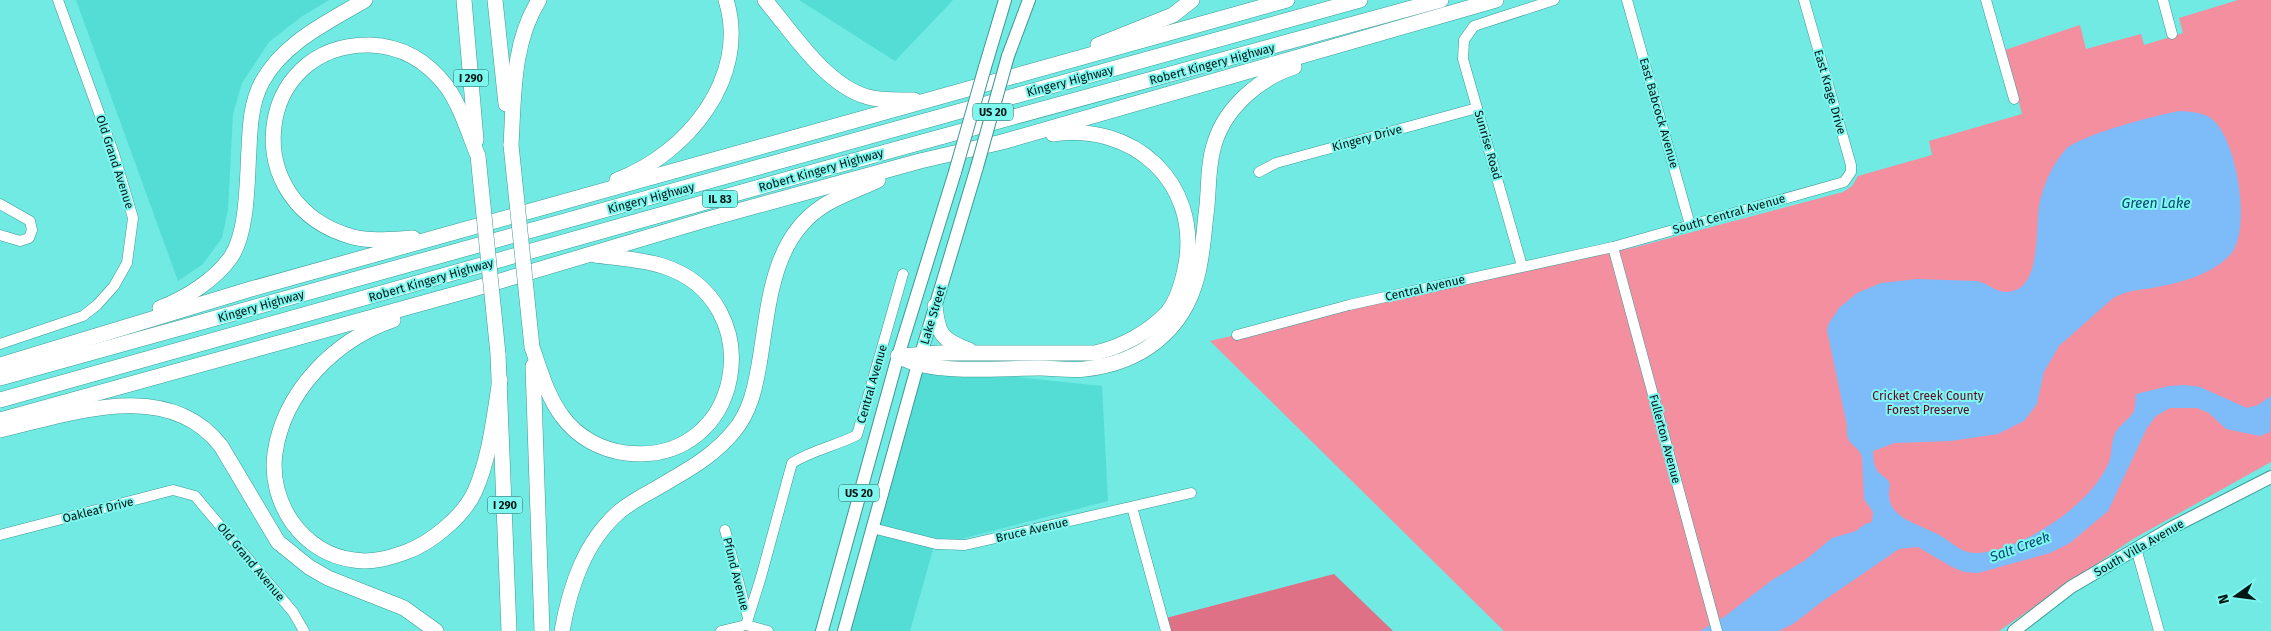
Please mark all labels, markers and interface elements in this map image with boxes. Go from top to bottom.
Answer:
street label: Robert Kingery Highway [1148,40,1276,87]
street label: East Krage Drive [1811,48,1849,136]
street label: East Babcock Avenue [1637,56,1681,170]
street label: Kingery Highway [1025,63,1115,99]
road number: I 290 [454,70,488,86]
road number: US 20 [973,104,1013,120]
street label: Sunrise Road [1471,109,1505,181]
street label: Old Grand Avenue [93,113,137,211]
street label: Kingery Drive [1330,122,1404,154]
street label: Robert Kingery Highway [757,145,885,195]
street label: Kingery Highway [606,180,696,216]
road number: IL 83 [702,190,738,208]
street label: South Central Avenue [1671,191,1787,237]
water label: Green Lake [2121,195,2191,212]
street label: Robert Kingery Highway [367,255,495,305]
street label: Central Avenue [1384,272,1466,304]
street label: Lake Street [917,283,949,346]
street label: Kingery Highway [216,287,306,325]
street label: Central Avenue [854,343,890,425]
park label: Cricket Creek County Forest Preserve [1872,389,1984,417]
street label: Fullerton Avenue [1646,393,1684,485]
road number: US 20 [839,484,879,502]
street label: Oakleaf Drive [61,494,135,526]
road number: I 290 [488,496,522,514]
street label: Bruce Avenue [994,515,1070,545]
street label: South Villa Avenue [2091,517,2187,579]
street label: Old Grand Avenue [214,520,288,604]
water label: Salt Creek [1987,528,2053,566]
street label: Pfund Avenue [720,536,752,612]
north arrow [2211,571,2261,621]
text: N [2214,592,2233,606]

